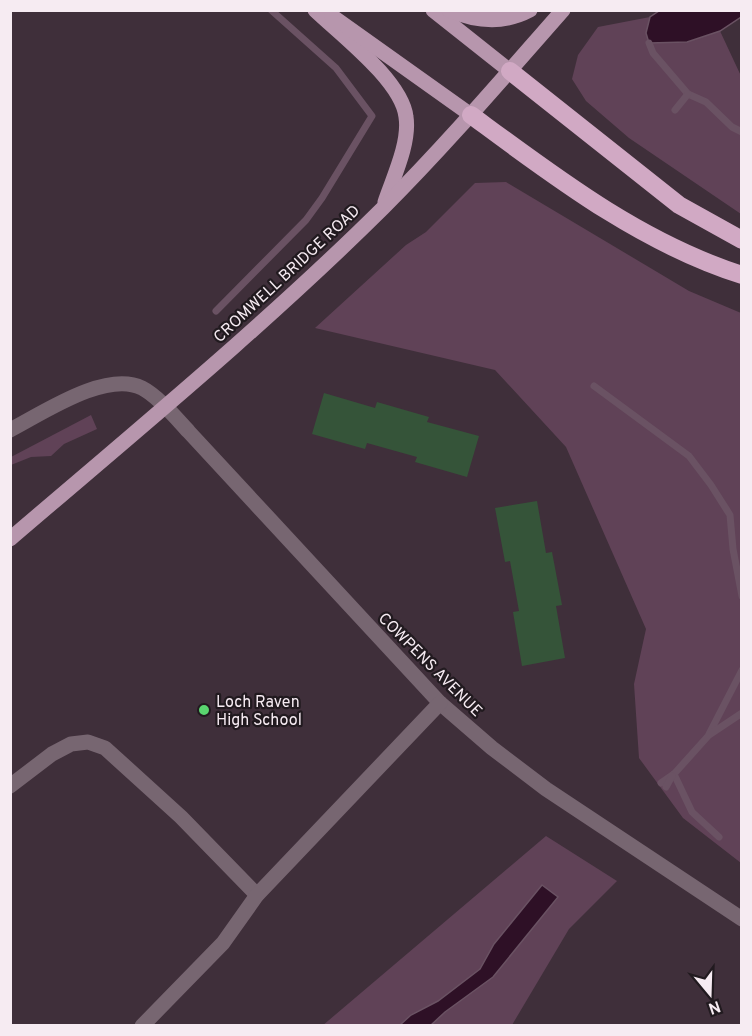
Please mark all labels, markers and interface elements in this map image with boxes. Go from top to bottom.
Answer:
street label: CROMWELL BRIDGE ROAD [210,201,365,348]
street label: COWPENS AVENUE [373,609,486,722]
place label: Loch Raven High School [216,693,302,731]
marker: Loch Raven High School [197,703,211,717]
north arrow [680,964,740,1024]
text: N [706,995,723,1018]

